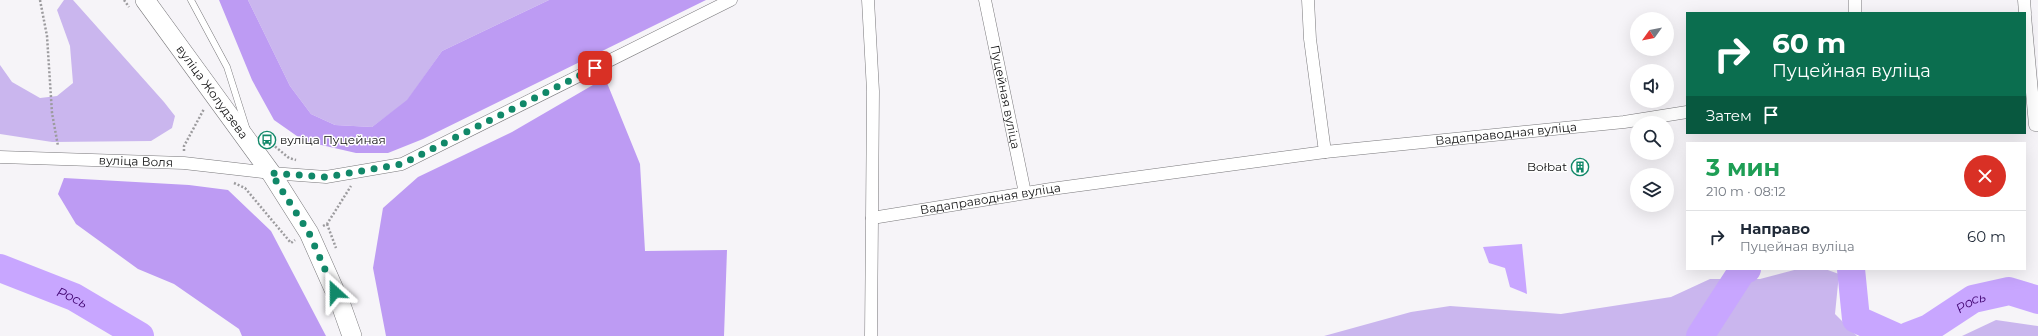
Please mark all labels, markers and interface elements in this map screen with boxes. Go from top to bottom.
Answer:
north arrow [1630,12,1674,56]
map controls [1630,12,1674,212]
text: 60 m [1772,26,1846,60]
icon: right [1706,28,1758,80]
street label: вуліца Жолудзева [173,42,252,142]
street label: Пуцейная вуліца [987,43,1024,150]
pin [578,51,612,85]
icon: arrive [584,57,606,79]
text: Пуцейная вуліца [1772,60,1931,82]
button: sound [1630,64,1674,108]
icon: arrive [1760,104,1782,126]
text: Затем [1706,106,1752,125]
button: search [1630,116,1674,160]
street label: Вадаправодная вуліца [1435,119,1578,148]
bus stop icon: вуліца Пуцейная [257,130,277,150]
place label: вуліца Пуцейная [280,132,386,147]
street label: вуліца Воля [98,152,173,170]
text: 3 мин [1706,153,1780,182]
button: close [1964,155,2006,197]
building icon: Bołbat [1570,157,1590,177]
place label: Bołbat [1527,159,1567,174]
button: layers [1630,168,1674,212]
street label: Вадаправодная вуліца [919,180,1061,217]
text: 210 m · 08:12 [1706,183,1786,199]
text: Направо [1740,219,1810,238]
icon: right [1706,226,1728,248]
text: 60 m [1967,227,2006,246]
text: Пуцейная вуліца [1740,238,1855,254]
position arrow [314,271,356,313]
water label: Рось [55,283,91,311]
water label: Рось [1952,288,1987,316]

